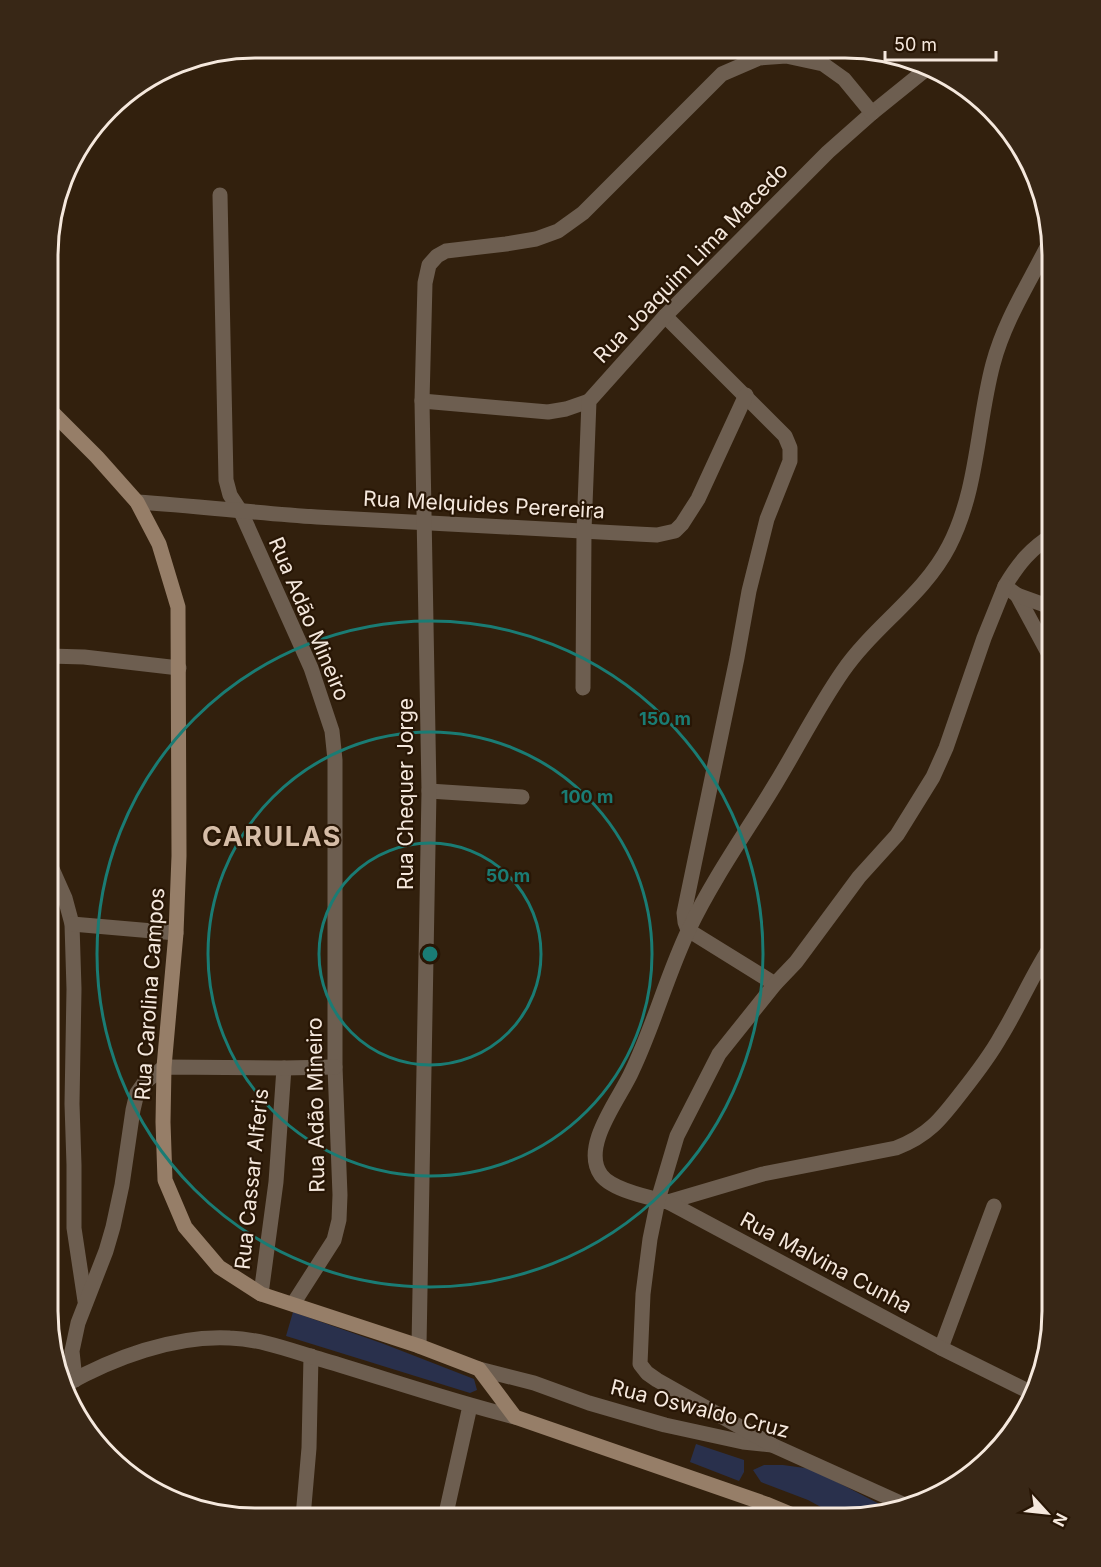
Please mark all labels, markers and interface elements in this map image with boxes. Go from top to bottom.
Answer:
scale bar [885,24,996,62]
text: 50 m [894,34,937,55]
street label: Rua Joaquim Lima Macedo [588,157,793,368]
street label: Rua Melquides Perereira [362,486,606,523]
street label: Rua Adão Mineiro [264,533,355,704]
street label: Rua Chequer Jorge [393,698,418,890]
text: 150 m [639,708,691,729]
text: 100 m [561,786,613,807]
district label: CARULAS [202,820,342,853]
text: 50 m [486,865,530,886]
street label: Rua Carolina Campos [130,887,169,1101]
centre of rings [420,944,440,964]
street label: Rua Adão Mineiro [301,1017,330,1193]
street label: Rua Cassar Alferis [230,1087,273,1271]
street label: Rua Malvina Cunha [736,1207,916,1318]
street label: Rua Oswaldo Cruz [608,1374,792,1443]
north arrow [1017,1483,1077,1543]
text: N [1049,1510,1072,1530]

